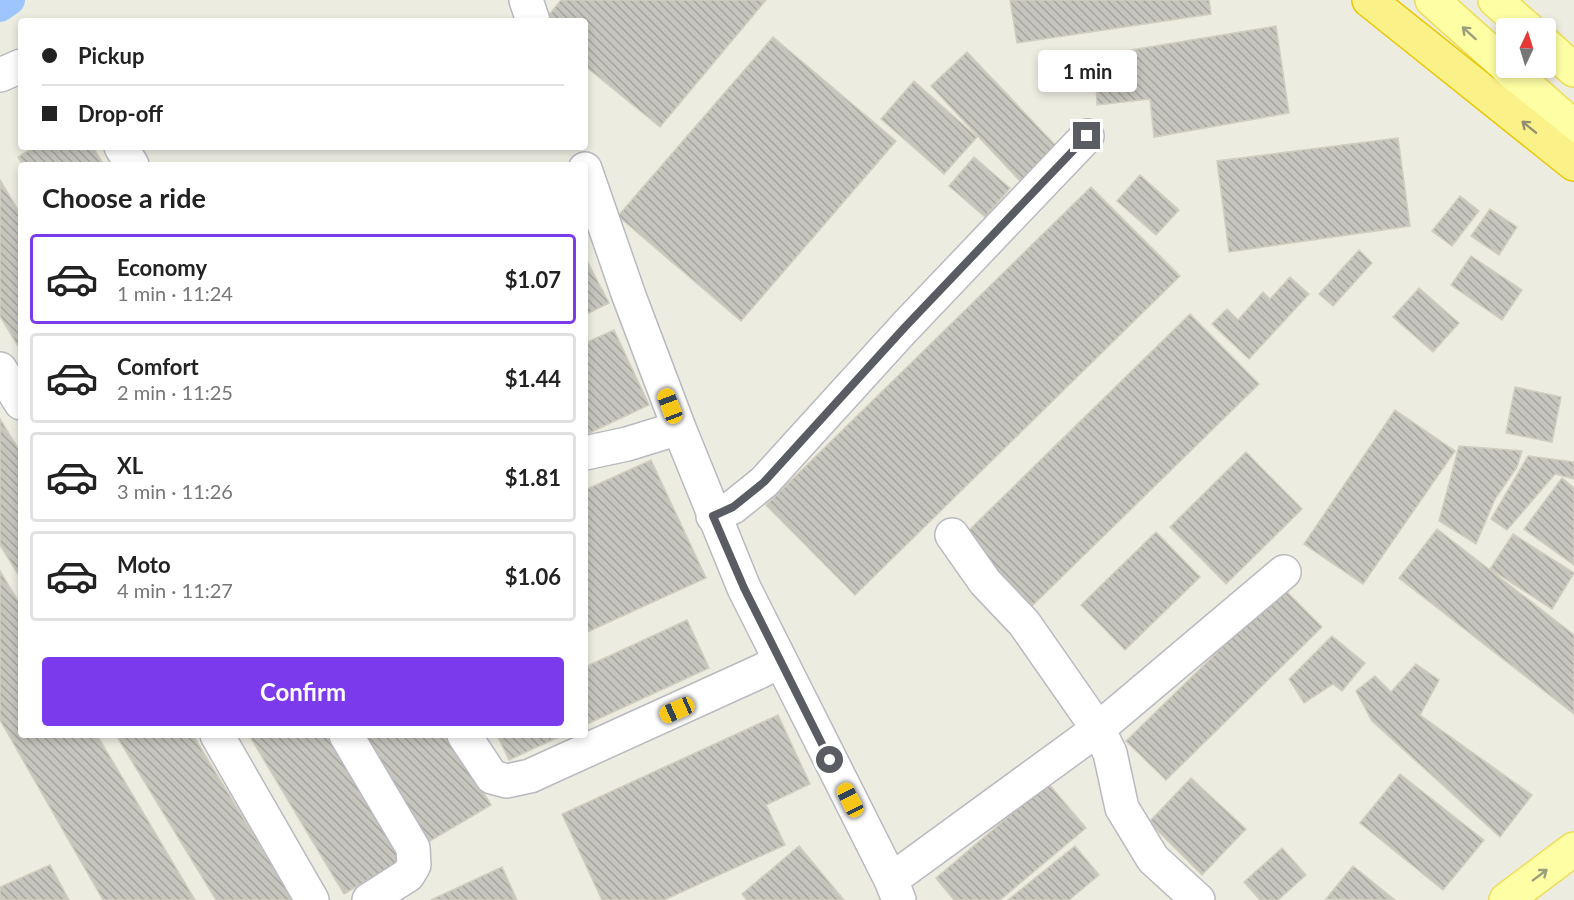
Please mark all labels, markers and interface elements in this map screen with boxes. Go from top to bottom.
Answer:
north arrow [1496,18,1556,78]
map controls [1496,18,1556,78]
one-way arrow [1462,26,1477,40]
text: Pickup [78,42,144,69]
callout: 1 min [1038,49,1136,91]
text: 1 min [1063,59,1112,83]
text: Drop-off [78,100,163,127]
one-way arrow [1521,121,1537,134]
route end [1073,122,1100,149]
text: Choose a ride [42,181,206,214]
icon: car [45,252,99,306]
text: Economy [117,254,207,281]
text: $1.07 [505,266,561,293]
text: 1 min · 11:24 [117,281,233,305]
icon: car [45,351,99,405]
text: Comfort [117,353,199,380]
text: $1.44 [505,365,561,392]
text: 2 min · 11:25 [117,380,233,404]
car [655,386,685,426]
icon: car [45,450,99,504]
text: XL [117,452,143,479]
text: $1.81 [505,464,561,491]
text: 3 min · 11:26 [117,479,233,503]
icon: car [45,549,99,603]
text: Moto [117,551,171,578]
text: $1.06 [505,563,561,590]
text: 4 min · 11:27 [117,578,233,602]
button: Confirm [42,657,564,726]
car [657,694,697,726]
route start [816,746,843,773]
car [834,780,866,820]
one-way arrow [1531,868,1547,881]

